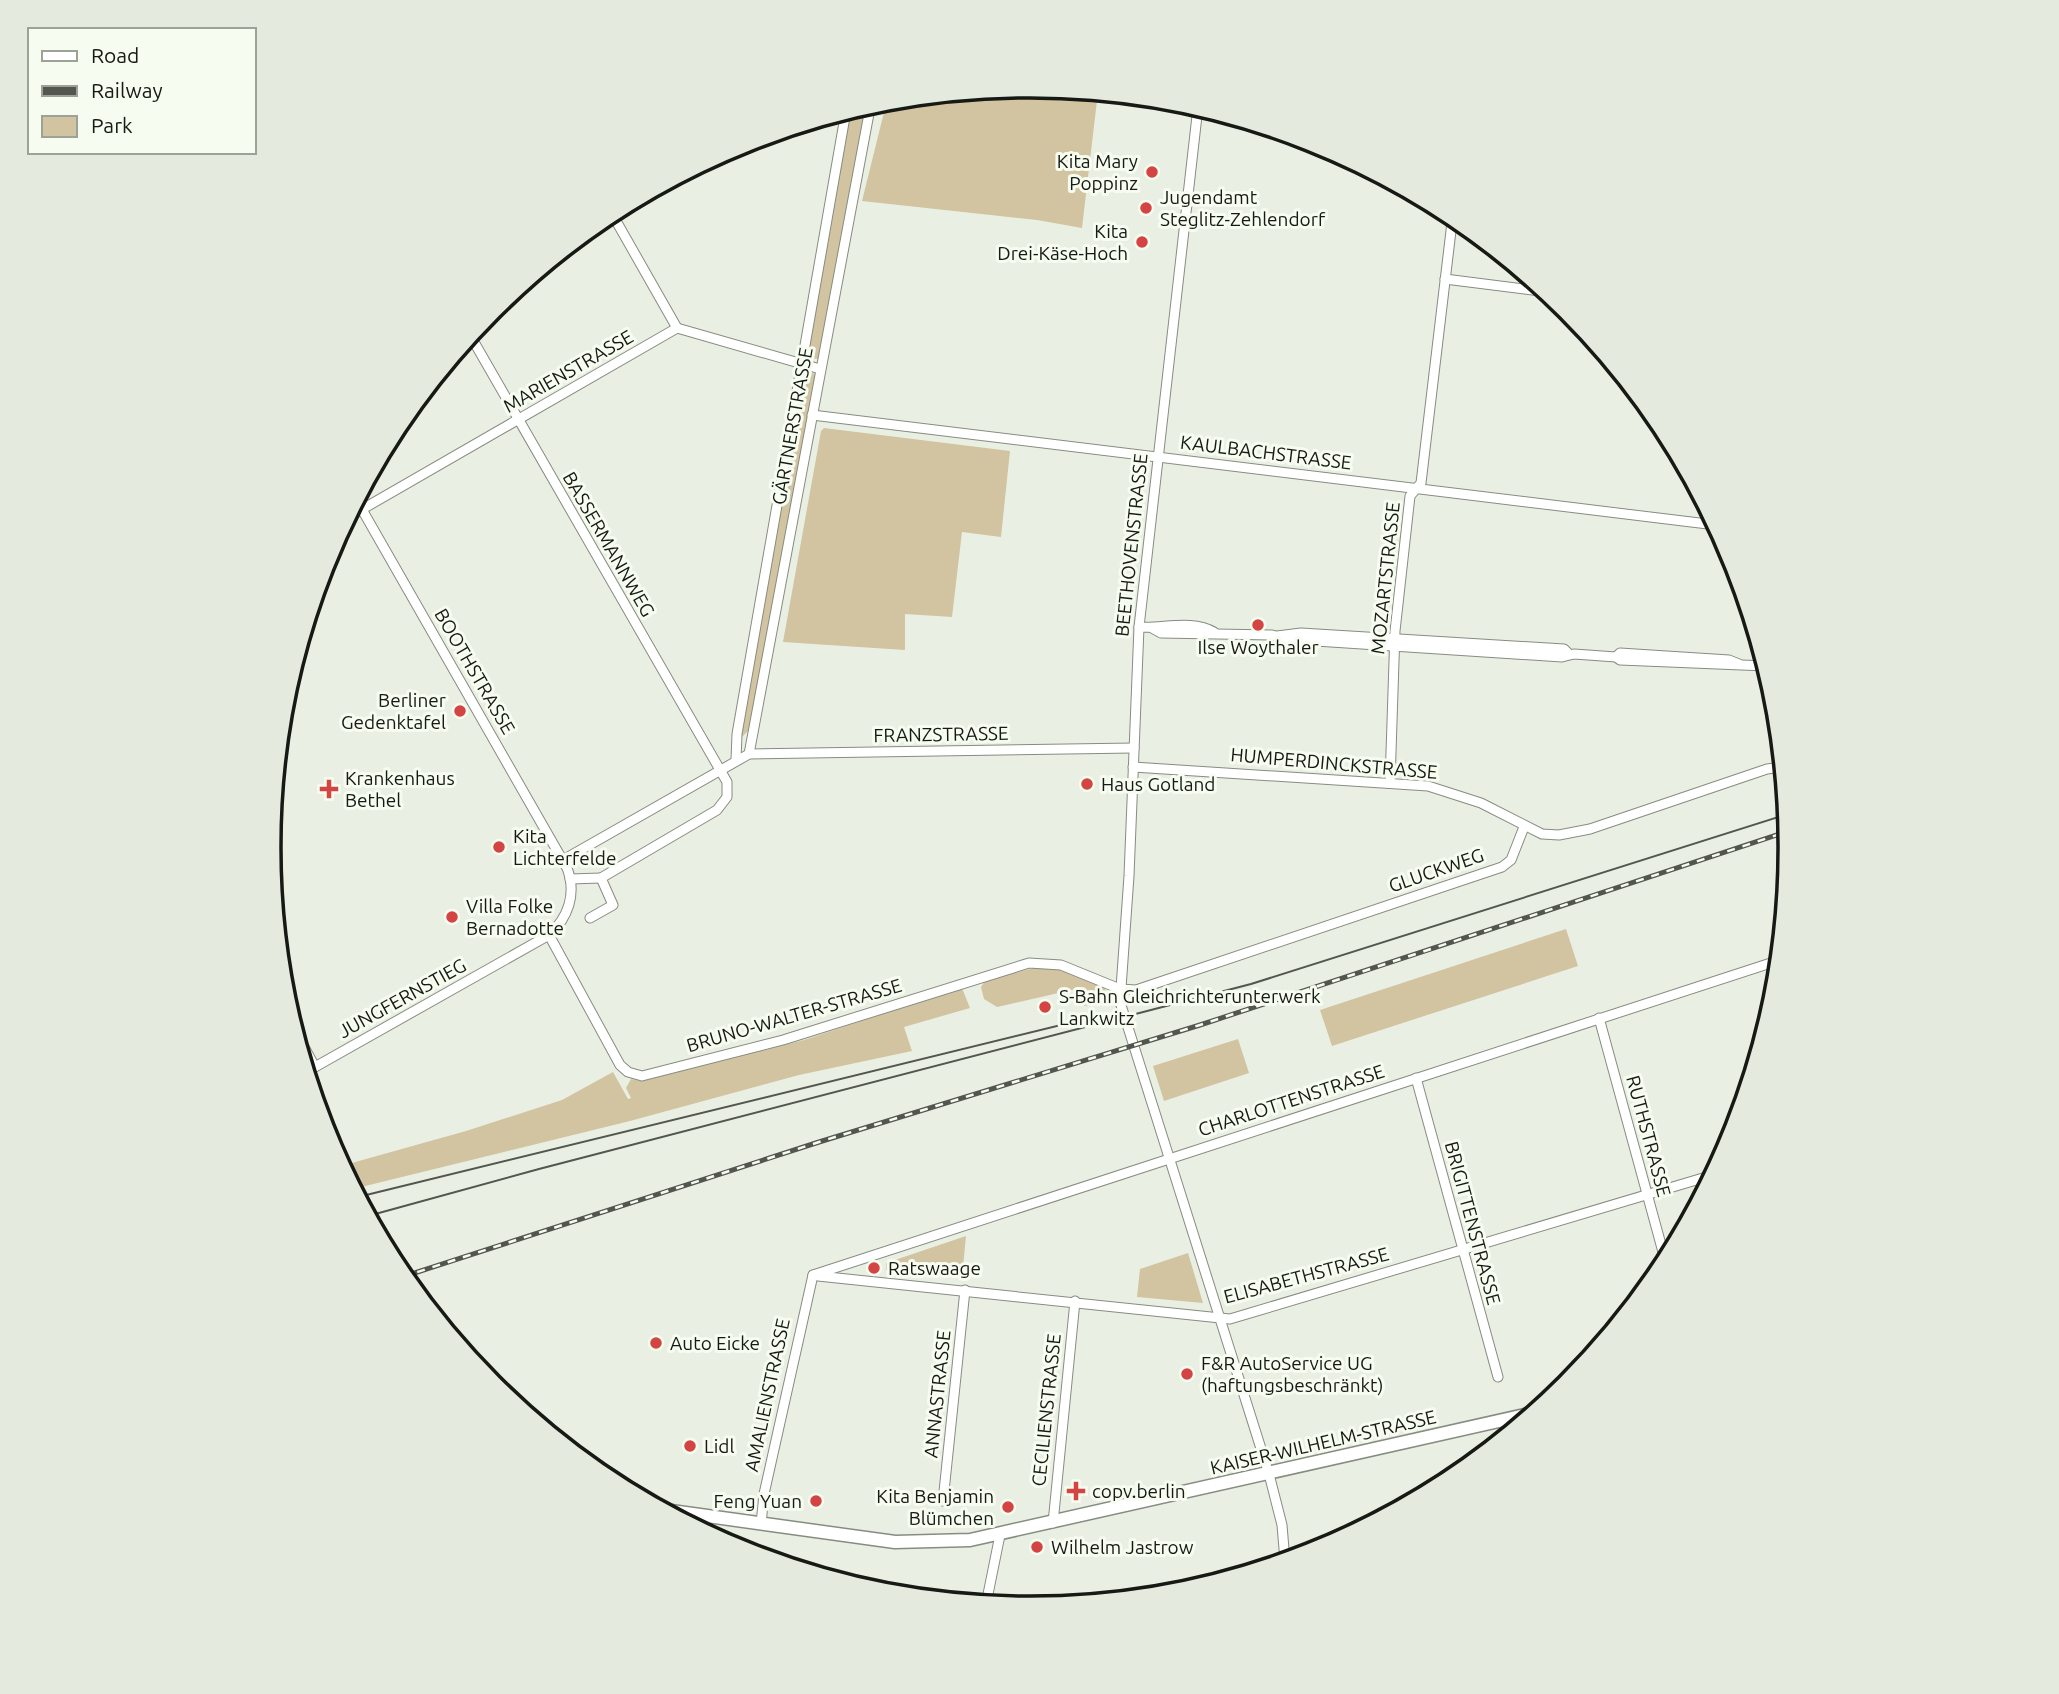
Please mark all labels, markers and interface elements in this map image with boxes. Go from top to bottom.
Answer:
legend [28,28,256,154]
text: Road [91,43,139,67]
text: Railway [91,78,163,102]
text: Park [91,113,133,137]
place label: Kita Mary Poppinz [1057,150,1138,194]
marker: Kita Mary Poppinz [1144,164,1160,180]
place label: Jugendamt Steglitz-Zehlendorf [1160,186,1326,230]
marker: Jugendamt Steglitz-Zehlendorf [1138,200,1154,216]
place label: Kita Drei-Käse-Hoch [997,220,1128,264]
marker: Kita Drei-Käse-Hoch [1134,234,1150,250]
street label: MARIENSTRASSE [499,325,637,417]
street label: GÄRTNERSTRASSE [767,346,817,506]
street label: KAULBACHSTRASSE [1179,431,1353,473]
street label: BEETHOVENSTRASSE [1110,452,1152,638]
street label: BASSERMANNWEG [559,468,659,620]
street label: MOZARTSTRASSE [1366,501,1404,655]
street label: BOOTHSTRASSE [430,604,520,738]
marker: Ilse Woythaler [1250,617,1266,633]
place label: Ilse Woythaler [1197,636,1319,658]
place label: Berliner Gedenktafel [341,689,446,733]
marker: Berliner Gedenktafel [452,703,468,719]
street label: FRANZSTRASSE [873,722,1009,746]
street label: HUMPERDINCKSTRASSE [1230,743,1438,783]
place label: Krankenhaus Bethel [345,767,455,811]
place label: Haus Gotland [1101,773,1215,795]
marker: Haus Gotland [1079,776,1095,792]
marker: Krankenhaus Bethel [319,779,339,799]
place label: Kita Lichterfelde [513,825,616,869]
marker: Kita Lichterfelde [491,839,507,855]
street label: GLUCKWEG [1386,843,1486,897]
place label: Villa Folke Bernadotte [466,895,564,939]
marker: Villa Folke Bernadotte [444,909,460,925]
street label: JUNGFERNSTIEG [334,954,470,1042]
street label: BRUNO-WALTER-STRASSE [684,974,904,1056]
place label: S-Bahn Gleichrichterunterwerk Lankwitz [1059,985,1321,1029]
marker: S-Bahn Gleichrichterunterwerk Lankwitz [1037,999,1053,1015]
street label: CHARLOTTENSTRASSE [1195,1059,1387,1141]
street label: RUTHSTRASSE [1622,1073,1676,1199]
street label: BRIGITTENSTRASSE [1441,1139,1505,1307]
street label: ELISABETHSTRASSE [1221,1242,1391,1308]
place label: Ratswaage [888,1257,981,1279]
marker: Ratswaage [866,1260,882,1276]
street label: AMALIENSTRASSE [740,1316,794,1474]
street label: ANNASTRASSE [919,1329,955,1459]
place label: Auto Eicke [670,1332,760,1354]
street label: CECILIENSTRASSE [1027,1333,1065,1487]
marker: Auto Eicke [648,1335,664,1351]
place label: F&R AutoService UG (haftungsbeschränkt) [1201,1352,1384,1396]
marker: F&R AutoService UG (haftungsbeschränkt) [1179,1366,1195,1382]
street label: KAISER-WILHELM-STRASSE [1208,1405,1438,1479]
place label: Lidl [704,1435,734,1457]
marker: Lidl [682,1438,698,1454]
place label: copv.berlin [1092,1480,1186,1502]
marker: copv.berlin [1066,1481,1086,1501]
place label: Kita Benjamin Blümchen [876,1485,994,1529]
place label: Feng Yuan [713,1490,802,1512]
marker: Feng Yuan [808,1493,824,1509]
marker: Kita Benjamin Blümchen [1000,1499,1016,1515]
place label: Wilhelm Jastrow [1051,1536,1194,1558]
marker: Wilhelm Jastrow [1029,1539,1045,1555]

